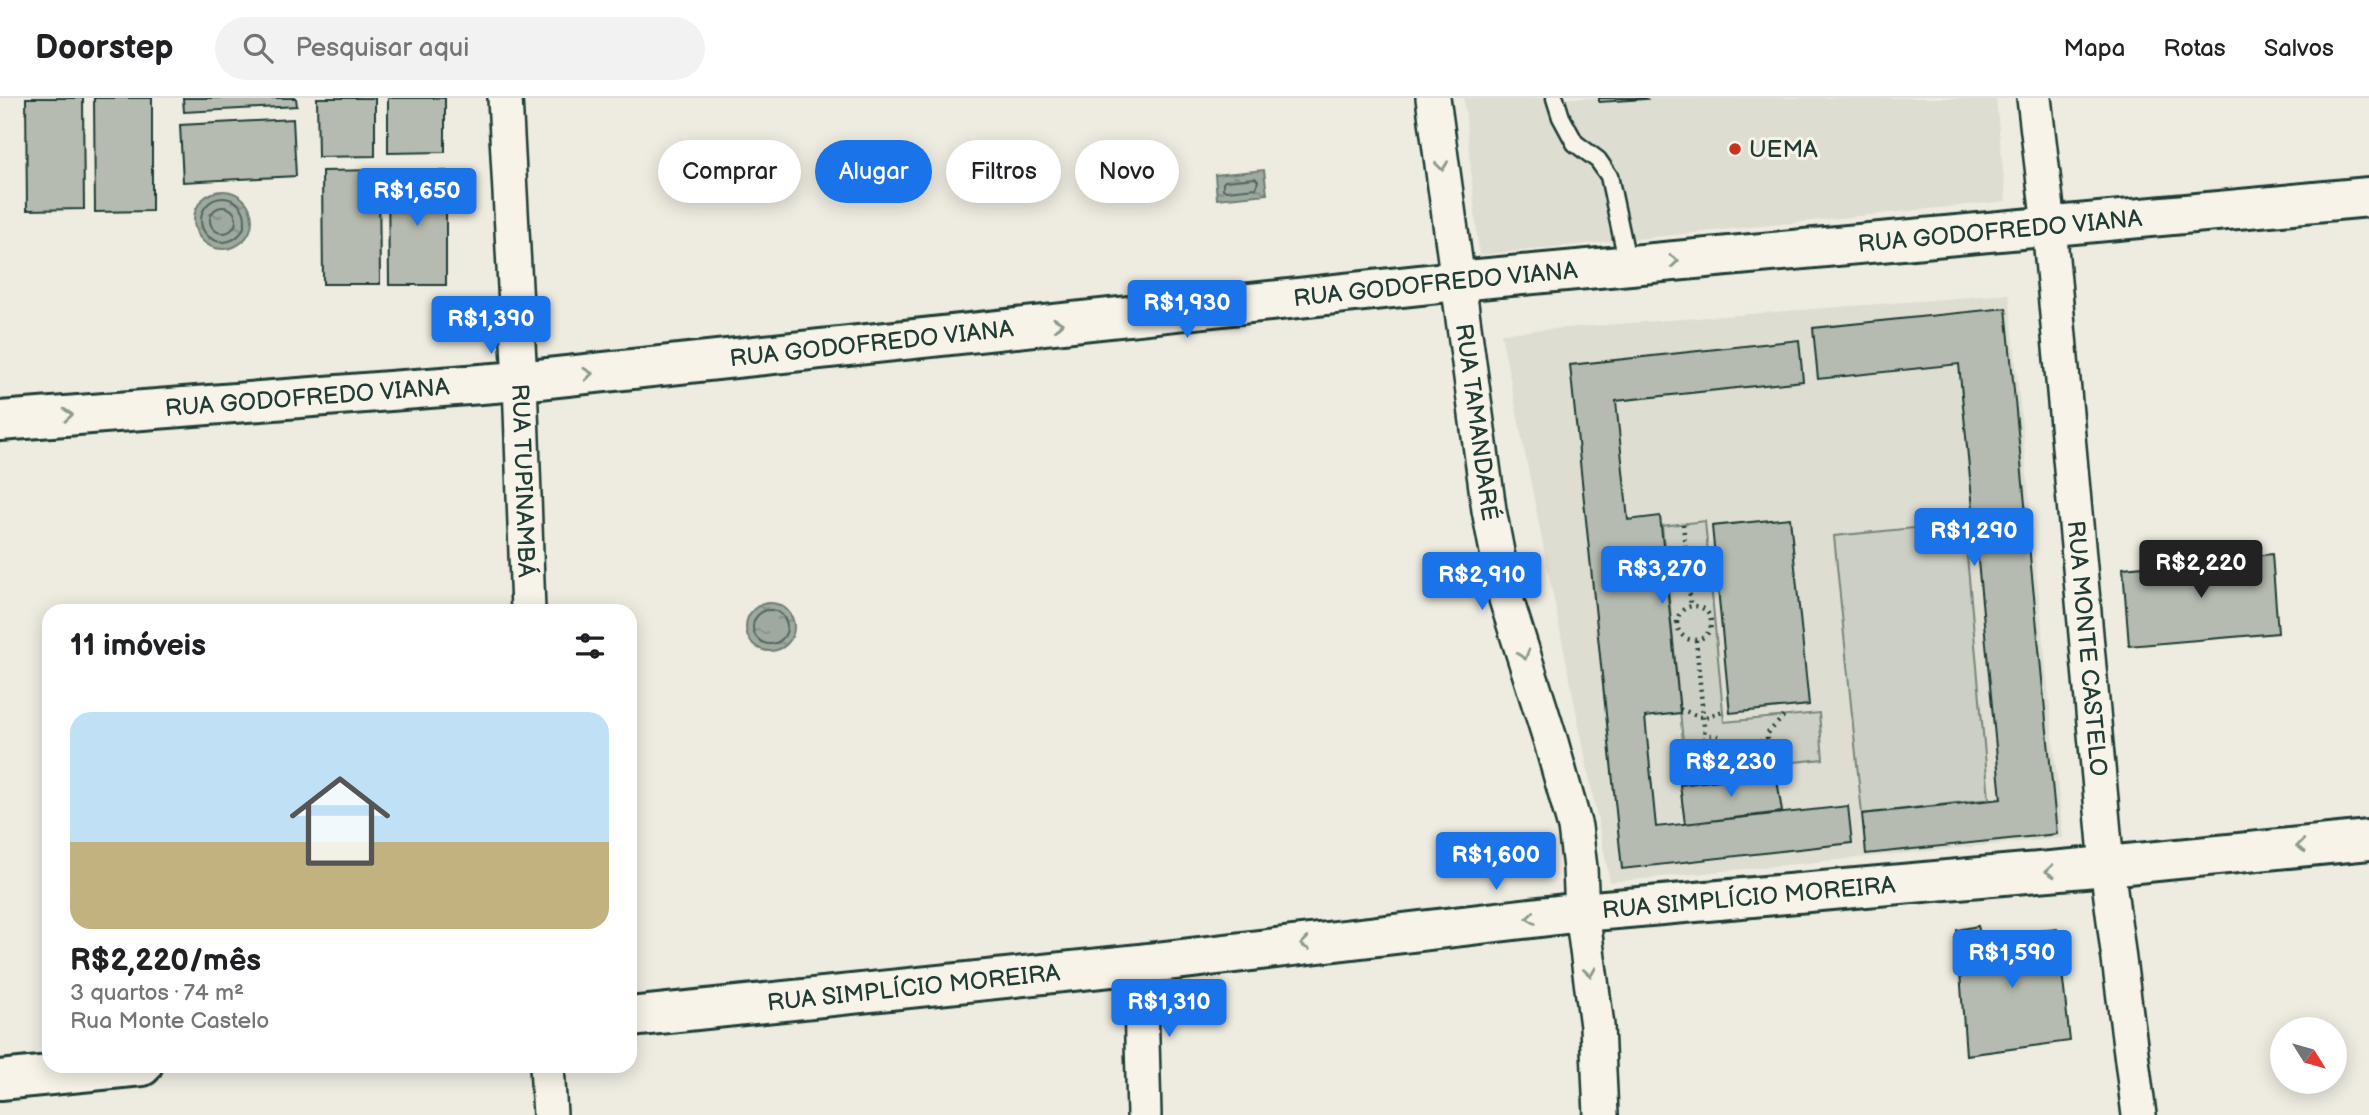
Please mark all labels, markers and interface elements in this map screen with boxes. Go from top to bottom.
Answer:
search box [215,17,705,80]
text: Doorstep [35,28,173,68]
icon: search [239,29,277,67]
text: Pesquisar aqui [295,33,469,64]
text: Mapa [2063,34,2125,63]
text: Rotas [2163,34,2226,63]
text: Salvos [2264,34,2334,63]
place label: UEMA [1749,135,1818,164]
chip: Comprar [658,140,801,203]
chip: Alugar [815,140,932,203]
chip: Filtros [946,140,1061,203]
chip: Novo [1075,140,1179,203]
marker: UEMA [1727,141,1743,157]
one-way arrow [1435,160,1450,172]
pin: R$1,650 [352,169,482,228]
text: R$1,650 [373,177,461,205]
street label: RUA GODOFREDO VIANA [1857,204,2144,259]
one-way arrow [1669,254,1680,269]
street label: RUA GODOFREDO VIANA [1292,256,1579,313]
pin: R$1,930 [1122,280,1252,340]
text: R$1,930 [1144,289,1230,317]
pin: R$1,390 [426,296,556,356]
text: R$1,390 [448,305,534,333]
street label: RUA GODOFREDO VIANA [728,314,1015,374]
one-way arrow [1052,316,1064,331]
street label: RUA TAMANDARÉ [1449,322,1506,523]
one-way arrow [583,367,594,382]
street label: RUA GODOFREDO VIANA [164,372,451,423]
street label: RUA TUPINAMBÁ [505,383,542,578]
one-way arrow [63,408,74,423]
pin: R$1,290 [1909,508,2039,568]
text: R$1,290 [1930,517,2018,545]
street label: RUA MONTE CASTELO [2061,519,2113,778]
pin: R$2,220 [2136,540,2266,600]
pin: R$3,270 [1597,546,1727,606]
text: R$2,220 [2155,549,2247,577]
pin: R$2,910 [1417,552,1547,612]
text: R$3,270 [1617,555,1707,583]
text: R$2,910 [1438,561,1526,589]
icon: filters [571,627,609,665]
text: 11 imóveis [70,628,206,664]
one-way arrow [1516,648,1530,661]
pin: R$2,230 [1666,740,1796,799]
text: R$2,230 [1686,748,1776,776]
icon: home [277,758,403,884]
pin: R$1,600 [1431,832,1561,892]
one-way arrow [2295,839,2307,854]
text: R$1,600 [1452,841,1540,869]
one-way arrow [2044,863,2055,878]
street label: RUA SIMPLÍCIO MOREIRA [1601,871,1897,925]
one-way arrow [1525,910,1536,925]
pin: R$1,590 [1947,930,2077,990]
one-way arrow [1299,937,1311,952]
text: R$1,590 [1969,939,2055,967]
text: R$2,220/mês [70,943,261,979]
street label: RUA SIMPLÍCIO MOREIRA [766,958,1062,1018]
one-way arrow [1583,967,1598,978]
text: 3 quartos · 74 m² [70,979,244,1007]
pin: R$1,310 [1104,979,1234,1039]
text: R$1,310 [1127,988,1211,1016]
text: Rua Monte Castelo [70,1007,269,1035]
north arrow [2270,1017,2347,1094]
map controls [2270,1017,2347,1094]

